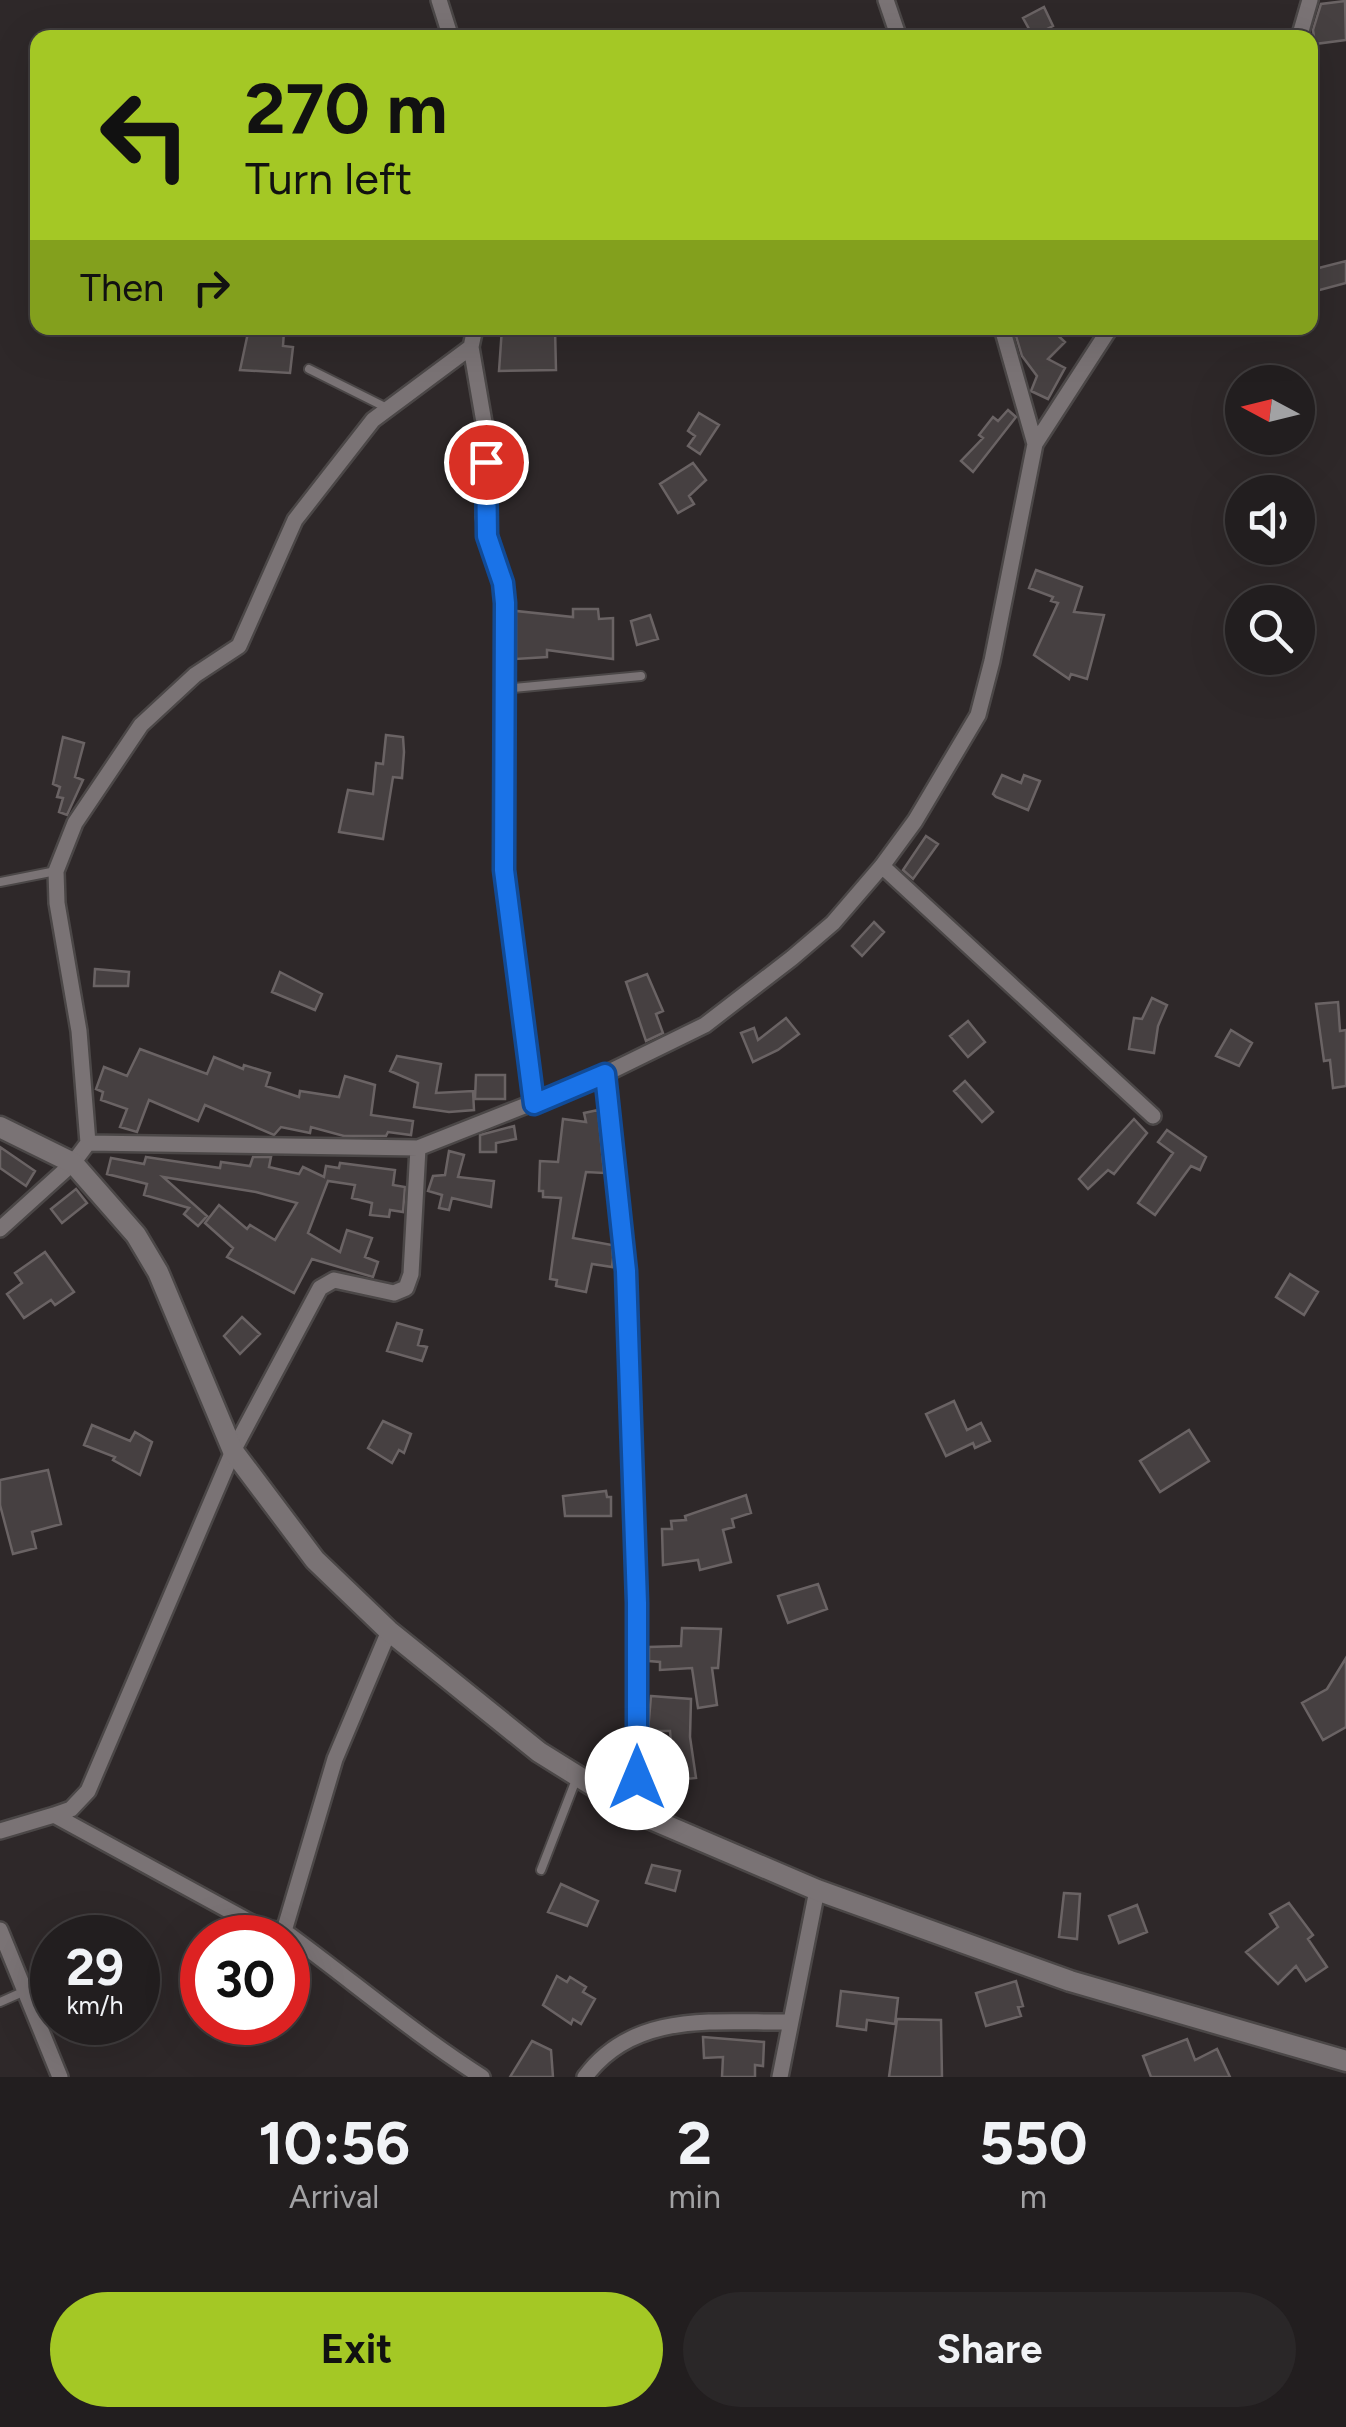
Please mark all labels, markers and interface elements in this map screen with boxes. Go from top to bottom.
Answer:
text: 270 m [245,66,448,151]
icon: left [80,70,210,200]
text: Turn left [245,151,412,205]
icon: right [184,260,239,315]
text: Then [80,265,164,311]
north arrow [1225,365,1315,455]
map controls [1225,365,1315,675]
pin [444,420,529,505]
icon: arrive [459,435,514,490]
button: sound [1225,475,1315,565]
button: search [1225,585,1315,675]
position arrow [585,1726,689,1830]
speed limit sign: 30 [180,1915,310,2045]
text: 29 [66,1937,124,1998]
text: km/h [66,1990,124,2020]
text: 10:56 [258,2107,410,2179]
text: 2 [677,2107,712,2179]
text: 550 [979,2107,1088,2179]
text: Arrival [289,2178,379,2216]
text: min [668,2178,721,2216]
text: m [1020,2178,1047,2216]
button: Exit [50,2292,663,2407]
button: Share [683,2292,1296,2407]

